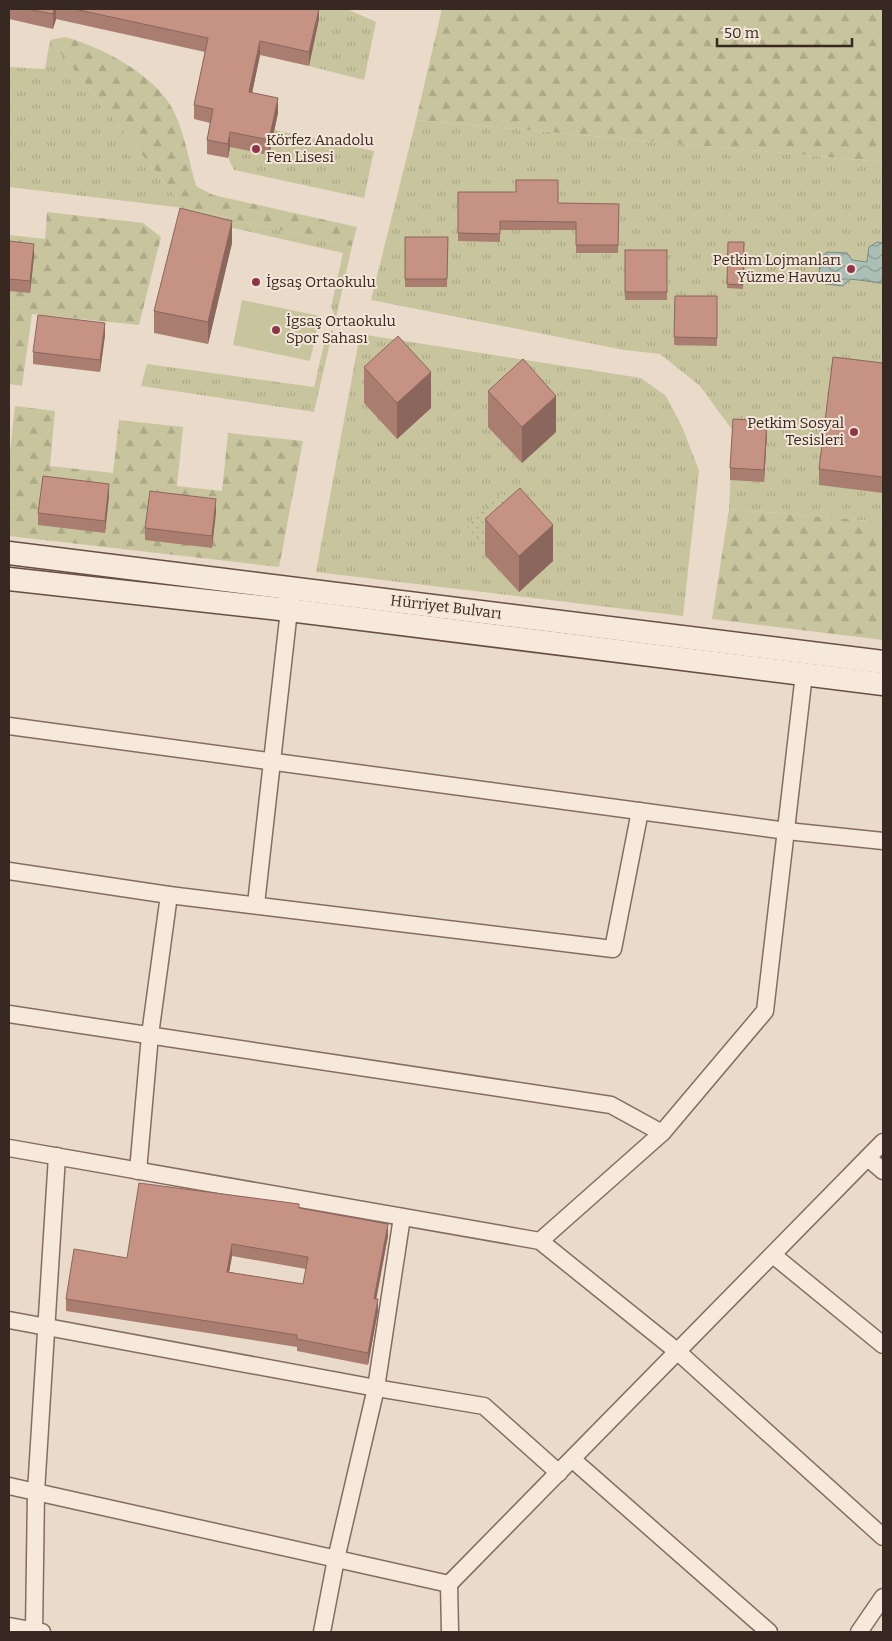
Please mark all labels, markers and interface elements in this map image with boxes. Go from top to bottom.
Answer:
scale bar [717,15,852,47]
text: 50 m [724,24,760,42]
place label: Körfez Anadolu Fen Lisesi [266,131,374,166]
marker: Körfez Anadolu Fen Lisesi [250,143,262,155]
place label: Petkim Lojmanları Yüzme Havuzu [713,251,842,286]
marker: Petkim Lojmanları Yüzme Havuzu [845,263,857,275]
place label: İgsaş Ortaokulu [266,273,376,291]
marker: İgsaş Ortaokulu [250,276,262,288]
place label: İgsaş Ortaokulu Spor Sahası [286,312,396,347]
marker: İgsaş Ortaokulu Spor Sahası [270,324,282,336]
place label: Petkim Sosyal Tesisleri [747,414,845,449]
marker: Petkim Sosyal Tesisleri [848,426,860,438]
street label: Hürriyet Bulvarı [389,591,503,623]

